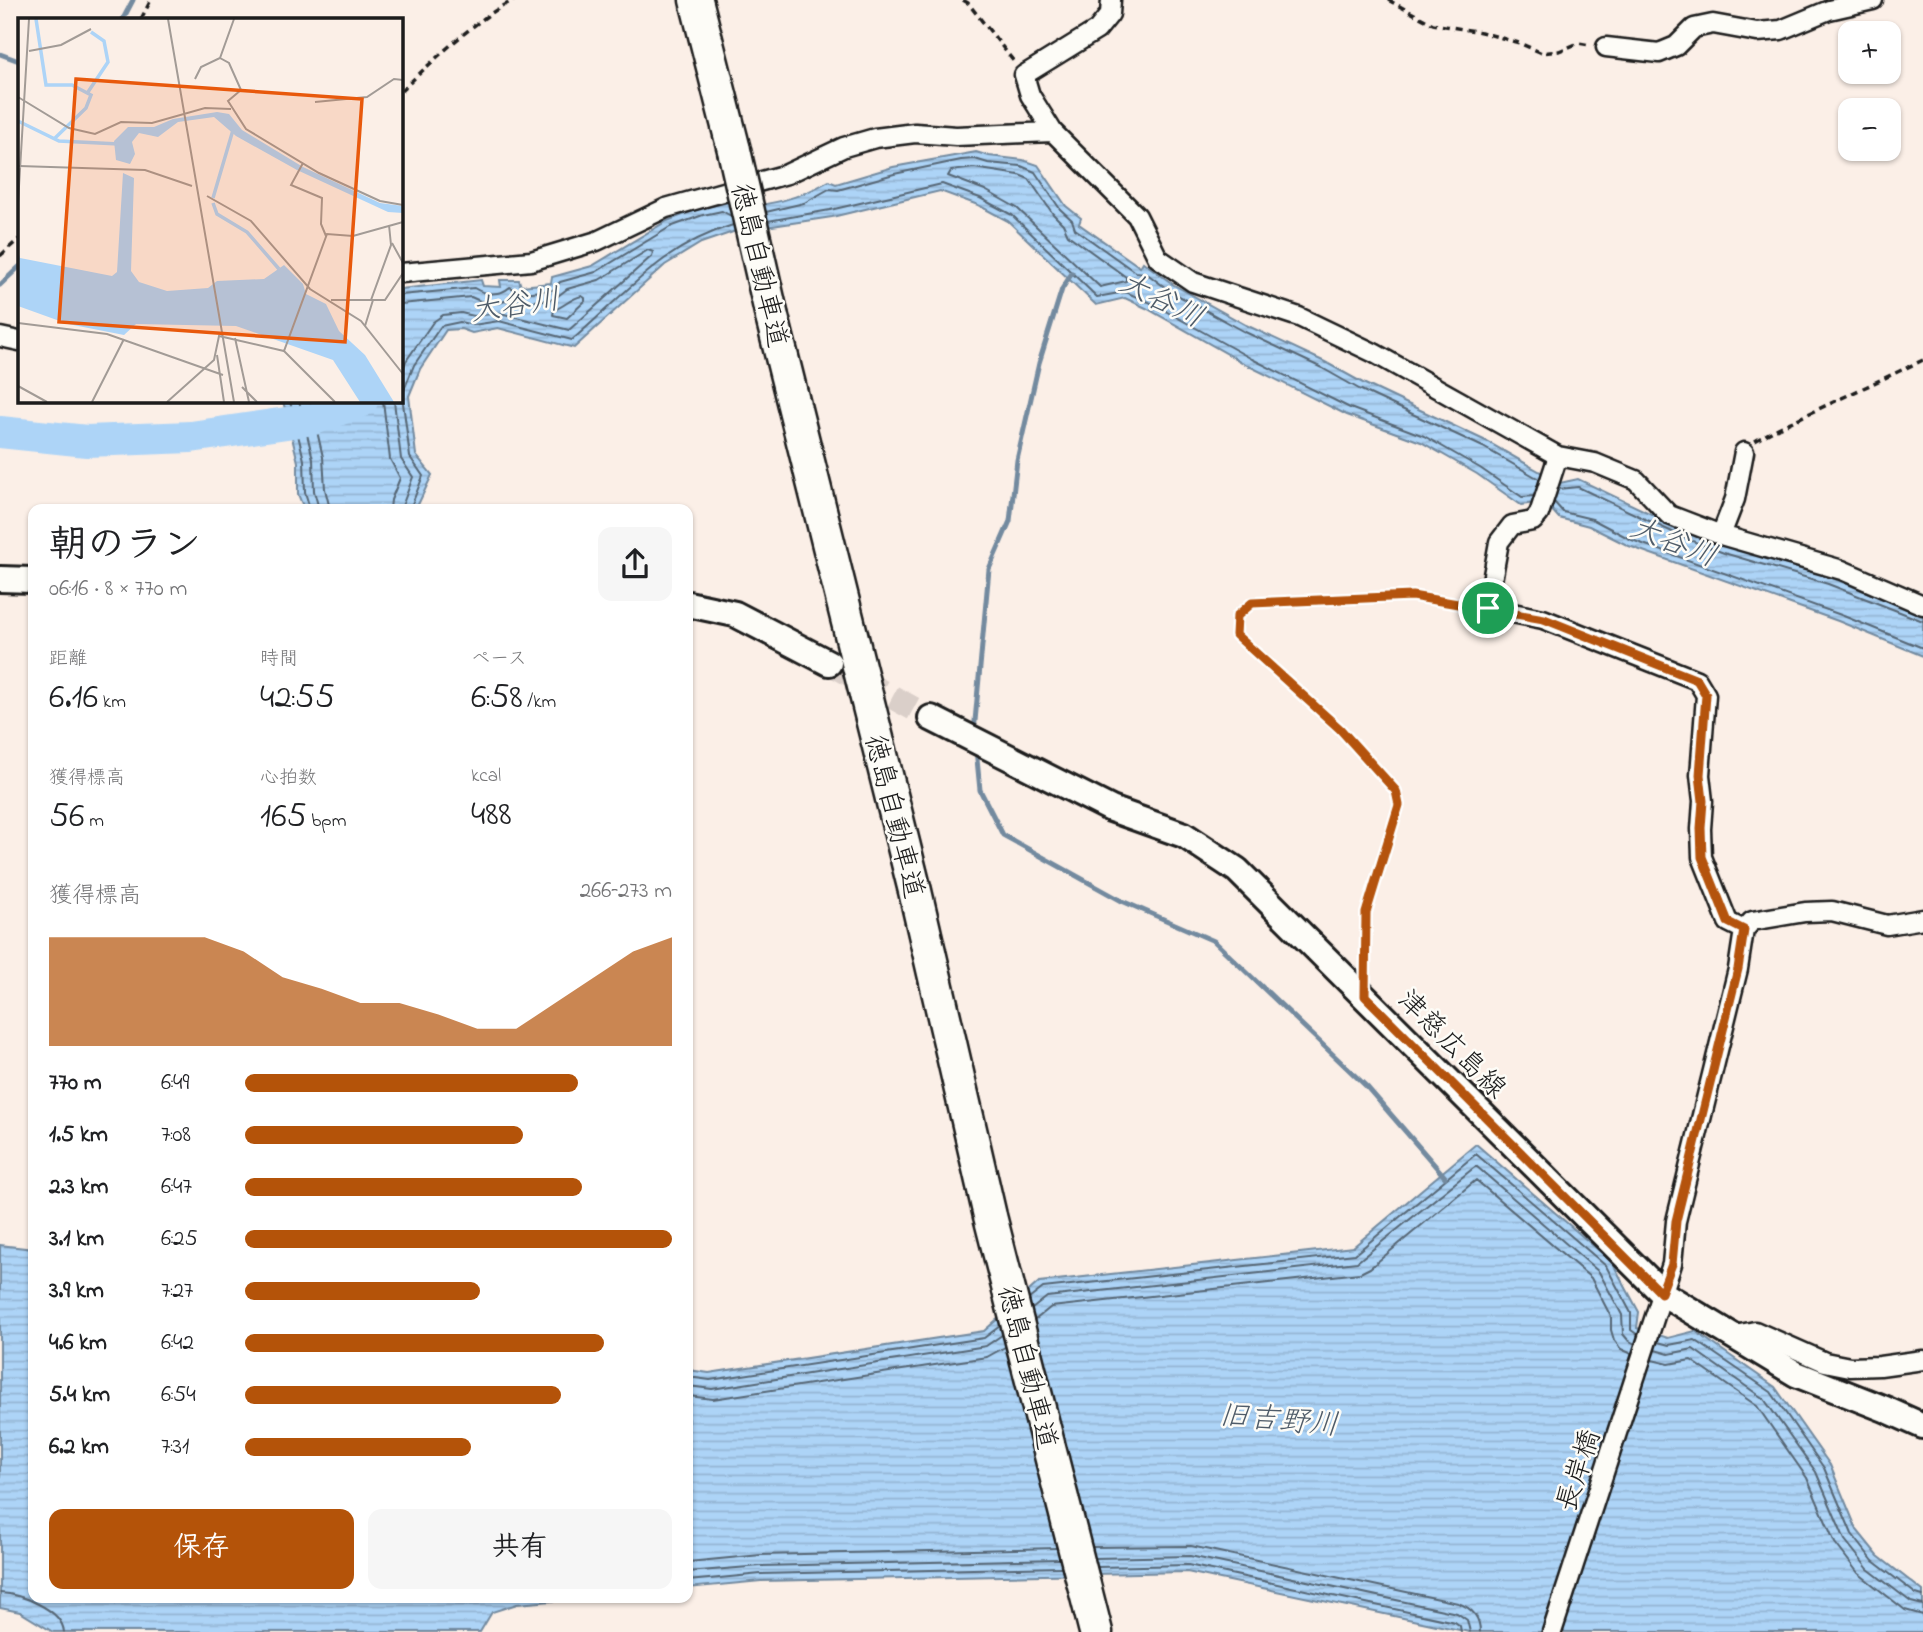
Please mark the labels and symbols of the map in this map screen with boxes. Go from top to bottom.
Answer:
inset map [18,18,402,402]
street label: 徳島自動車道 [719,179,796,352]
water label: 大谷川 [1111,262,1211,341]
water label: 大谷川 [468,279,563,335]
water label: 大谷川 [1623,507,1723,580]
pin [1458,578,1518,638]
street label: 徳島自動車道 [852,730,933,903]
street label: 津慈広島線 [1387,981,1515,1109]
street label: 徳島自動車道 [985,1281,1066,1454]
water label: 旧吉野川 [1217,1395,1340,1449]
street label: 長岸橋 [1548,1425,1613,1517]

